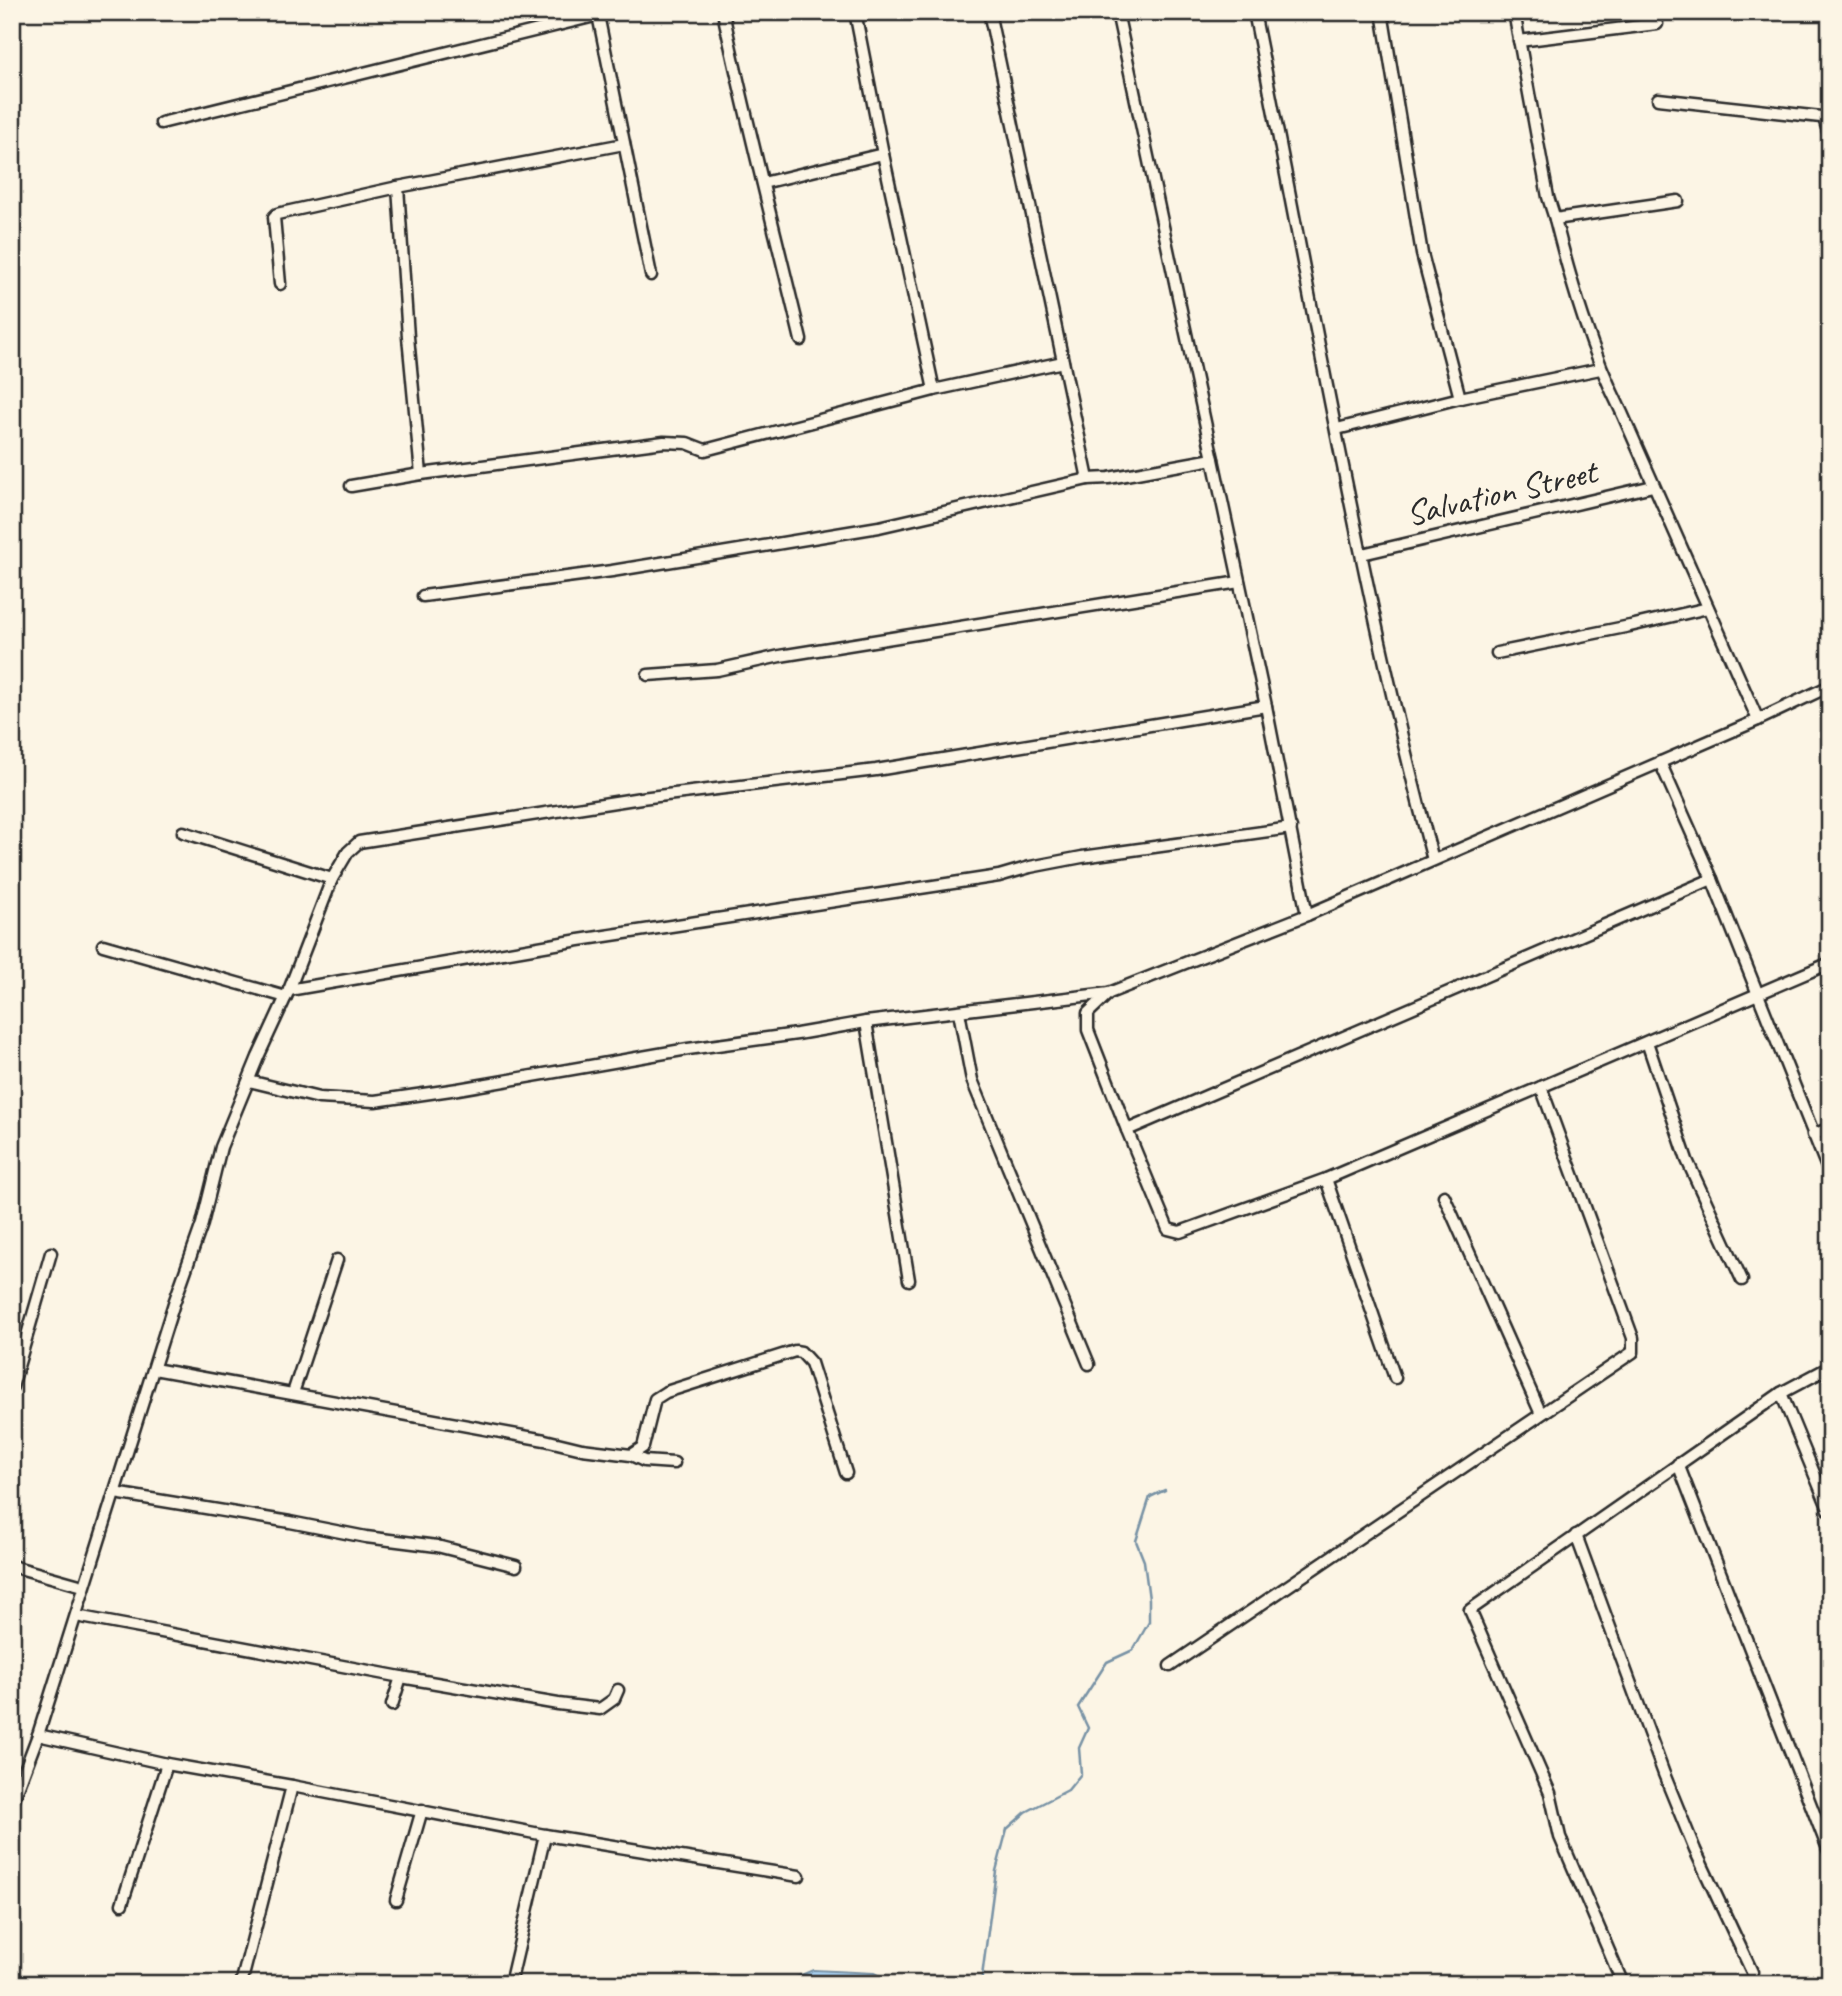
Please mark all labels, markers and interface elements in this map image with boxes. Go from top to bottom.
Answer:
street label: Salvation Street [1402,448,1604,536]

